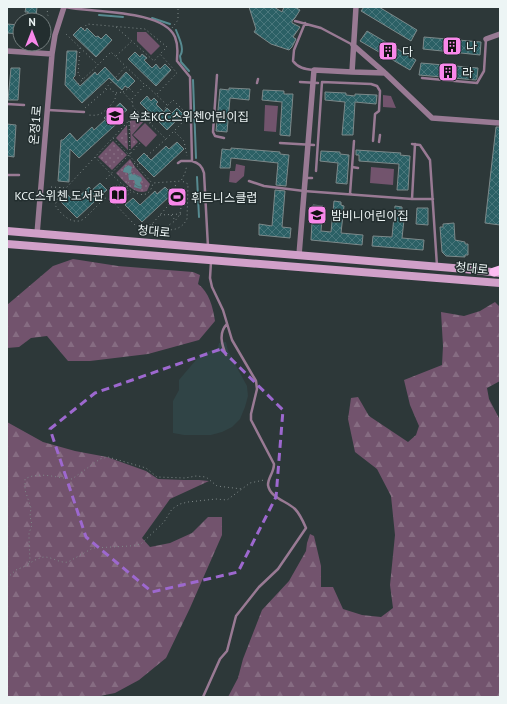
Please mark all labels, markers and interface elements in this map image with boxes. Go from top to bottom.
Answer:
north arrow [12,12,52,52]
text: N [28,15,36,29]
building icon: 나 [441,35,463,57]
place label: 나 [466,39,477,54]
building icon: 다 [377,40,399,62]
place label: 다 [402,44,413,59]
building icon: 라 [437,61,459,83]
place label: 라 [462,65,473,80]
street label: 온정1로 [26,105,44,145]
school or university icon: 속초KCC스위첸어린이집 [104,105,126,127]
place label: 속초KCC스위첸어린이집 [129,109,249,124]
library icon: KCC스위첸 도서관 [107,184,129,206]
sports icon: 휘트니스클럽 [166,186,188,208]
place label: KCC스위첸 도서관 [14,188,104,203]
place label: 휘트니스클럽 [191,190,257,205]
school or university icon: 밤비니어린이집 [306,204,328,226]
place label: 밤비니어린이집 [331,208,408,223]
street label: 청대로 [137,222,171,240]
street label: 청대로 [455,259,489,277]

